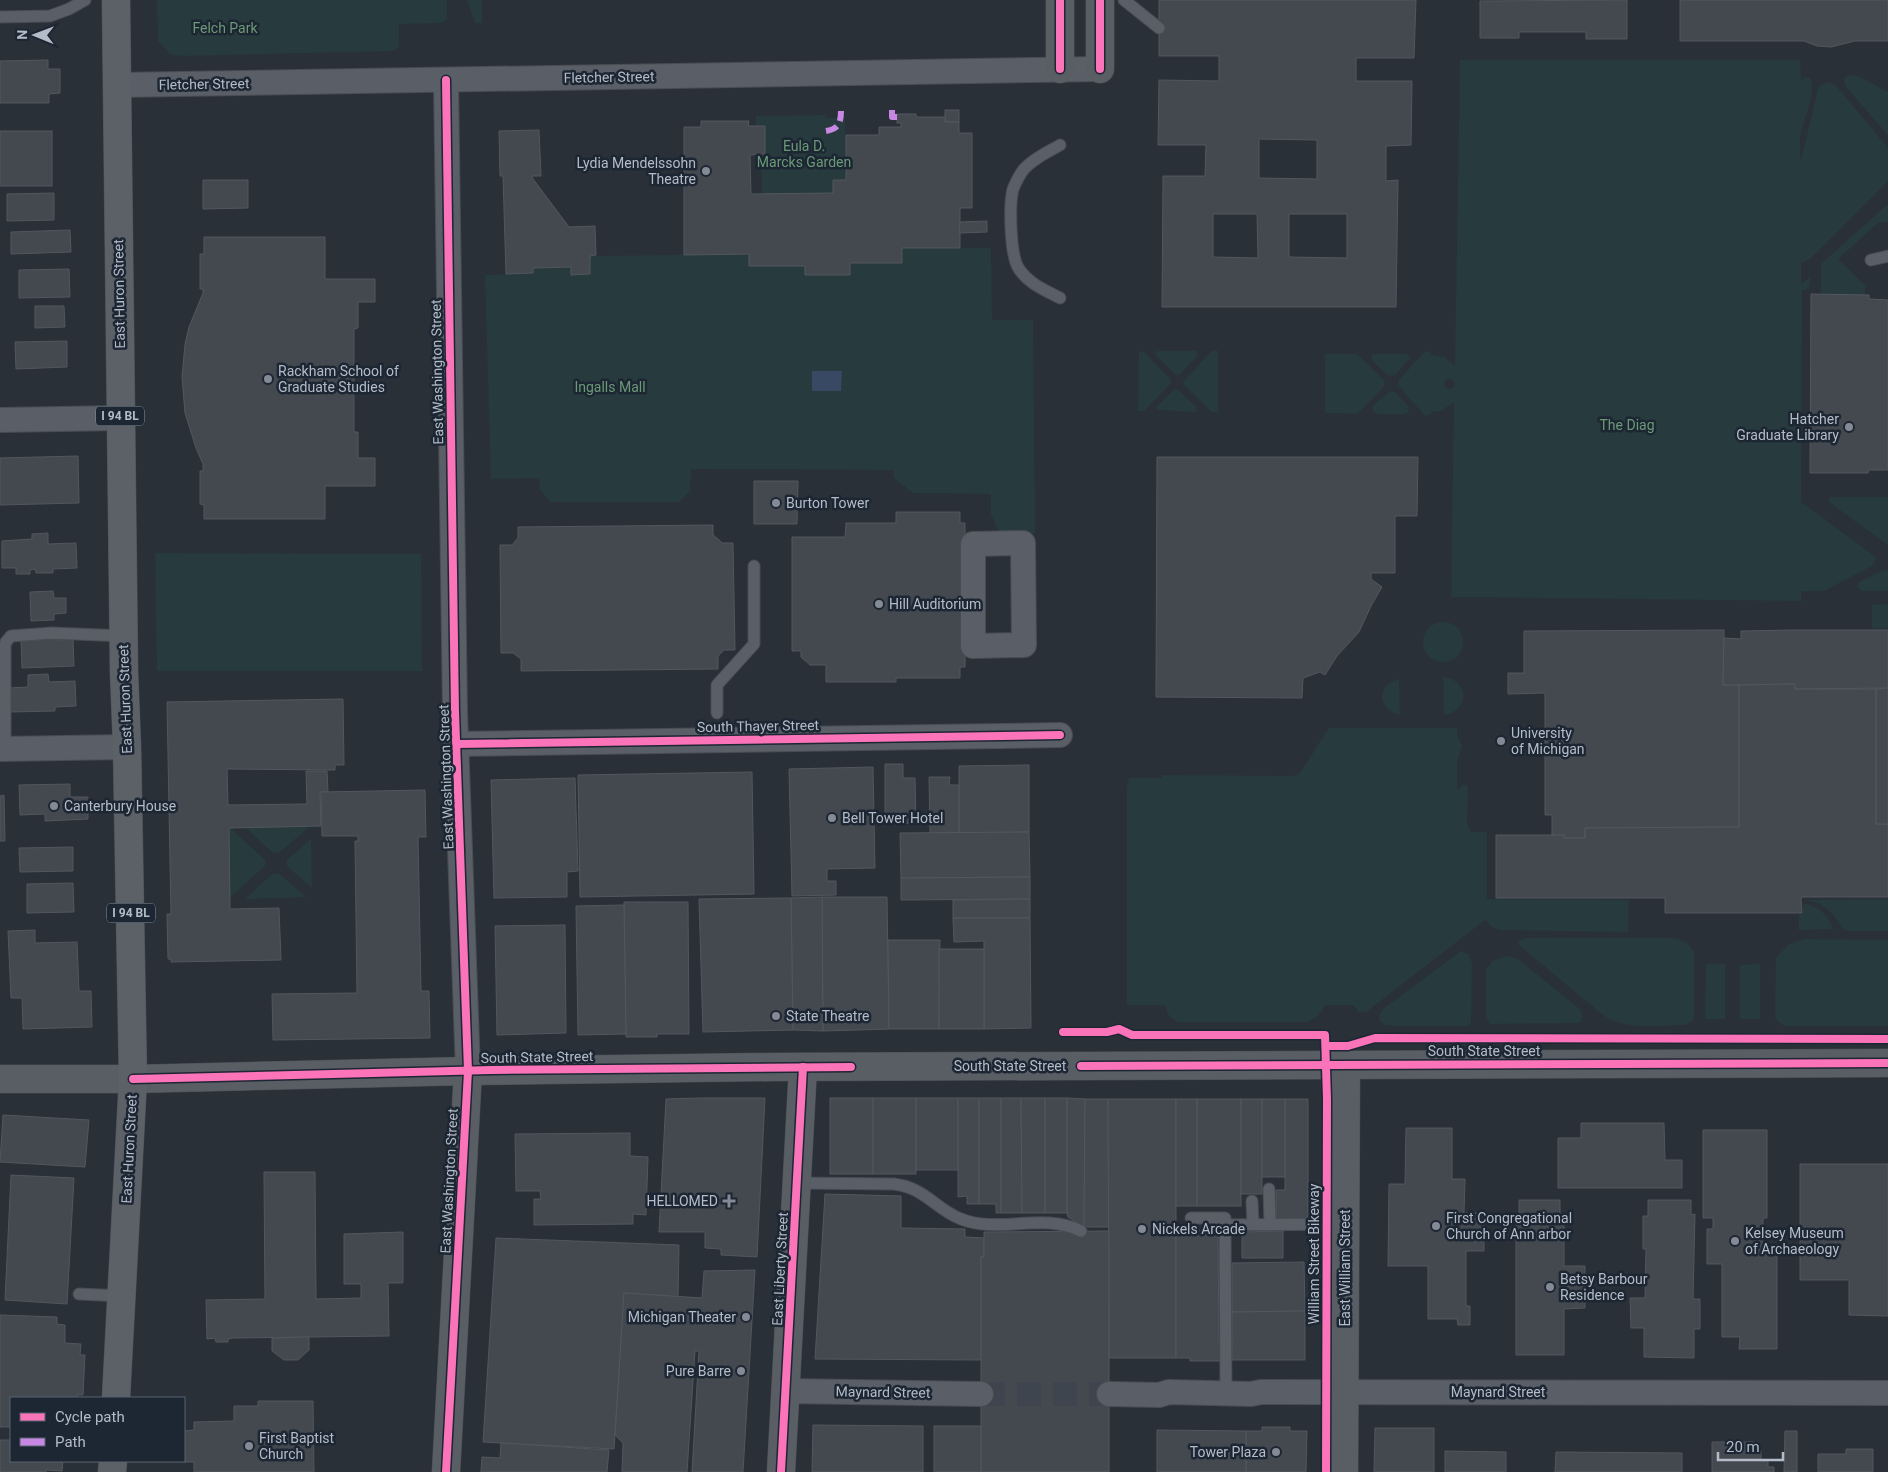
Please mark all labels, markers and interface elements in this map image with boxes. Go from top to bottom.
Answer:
north arrow [10,10,60,60]
park label: Felch Park [192,20,258,36]
text: N [14,30,30,40]
street label: Fletcher Street [563,68,655,86]
street label: Fletcher Street [158,75,250,93]
park label: Eula D. Marcks Garden [757,138,851,170]
place label: Lydia Mendelssohn Theatre [576,155,696,187]
marker: Lydia Mendelssohn Theatre [700,165,712,177]
street label: East Huron Street [110,239,128,349]
street label: East Washington Street [428,299,446,445]
place label: Rackham School of Graduate Studies [278,363,399,395]
marker: Rackham School of Graduate Studies [262,373,274,385]
park label: Ingalls Mall [574,379,646,395]
road number: I 94 BL [96,406,144,426]
place label: Hatcher Graduate Library [1736,411,1839,443]
park label: The Diag [1599,417,1655,433]
marker: Hatcher Graduate Library [1843,421,1855,433]
place label: Burton Tower [786,495,869,511]
marker: Burton Tower [770,497,782,509]
place label: Hill Auditorium [889,596,981,612]
marker: Hill Auditorium [873,598,885,610]
street label: East Huron Street [115,644,135,754]
street label: East Washington Street [435,704,457,850]
street label: South Thayer Street [697,717,820,735]
place label: University of Michigan [1511,725,1585,757]
marker: University of Michigan [1495,735,1507,747]
place label: Canterbury House [64,798,176,814]
marker: Canterbury House [48,800,60,812]
place label: Bell Tower Hotel [842,810,943,826]
marker: Bell Tower Hotel [826,812,838,824]
road number: I 94 BL [107,904,155,922]
place label: State Theatre [786,1008,869,1024]
marker: State Theatre [770,1010,782,1022]
street label: South State Street [1428,1043,1541,1059]
street label: South State Street [481,1048,594,1066]
street label: South State Street [954,1058,1067,1074]
street label: East Huron Street [118,1094,140,1204]
street label: East Washington Street [437,1108,461,1254]
street label: William Street Bikeway [1306,1183,1322,1324]
place label: HELLOMED [646,1193,718,1209]
marker: HELLOMED [722,1194,736,1208]
street label: East William Street [1337,1209,1353,1327]
place label: First Congregational Church of Ann arbor [1446,1210,1572,1242]
street label: East Liberty Street [769,1211,791,1326]
marker: First Congregational Church of Ann arbor [1430,1220,1442,1232]
place label: Nickels Arcade [1152,1221,1245,1237]
marker: Nickels Arcade [1136,1223,1148,1235]
place label: Kelsey Museum of Archaeology [1745,1225,1844,1257]
marker: Kelsey Museum of Archaeology [1729,1235,1741,1247]
place label: Betsy Barbour Residence [1560,1271,1648,1303]
marker: Betsy Barbour Residence [1544,1281,1556,1293]
place label: Michigan Theater [628,1309,736,1325]
marker: Michigan Theater [740,1311,752,1323]
place label: Pure Barre [666,1363,731,1379]
marker: Pure Barre [735,1365,747,1377]
street label: Maynard Street [836,1383,931,1401]
street label: Maynard Street [1451,1384,1546,1400]
legend [10,1397,185,1462]
text: Cycle path [55,1408,125,1426]
place label: First Baptist Church [259,1430,335,1462]
scale bar [1718,1430,1783,1462]
text: Path [55,1433,86,1451]
text: 20 m [1726,1438,1760,1456]
marker: First Baptist Church [243,1440,255,1452]
place label: Tower Plaza [1190,1444,1266,1460]
marker: Tower Plaza [1270,1446,1282,1458]

